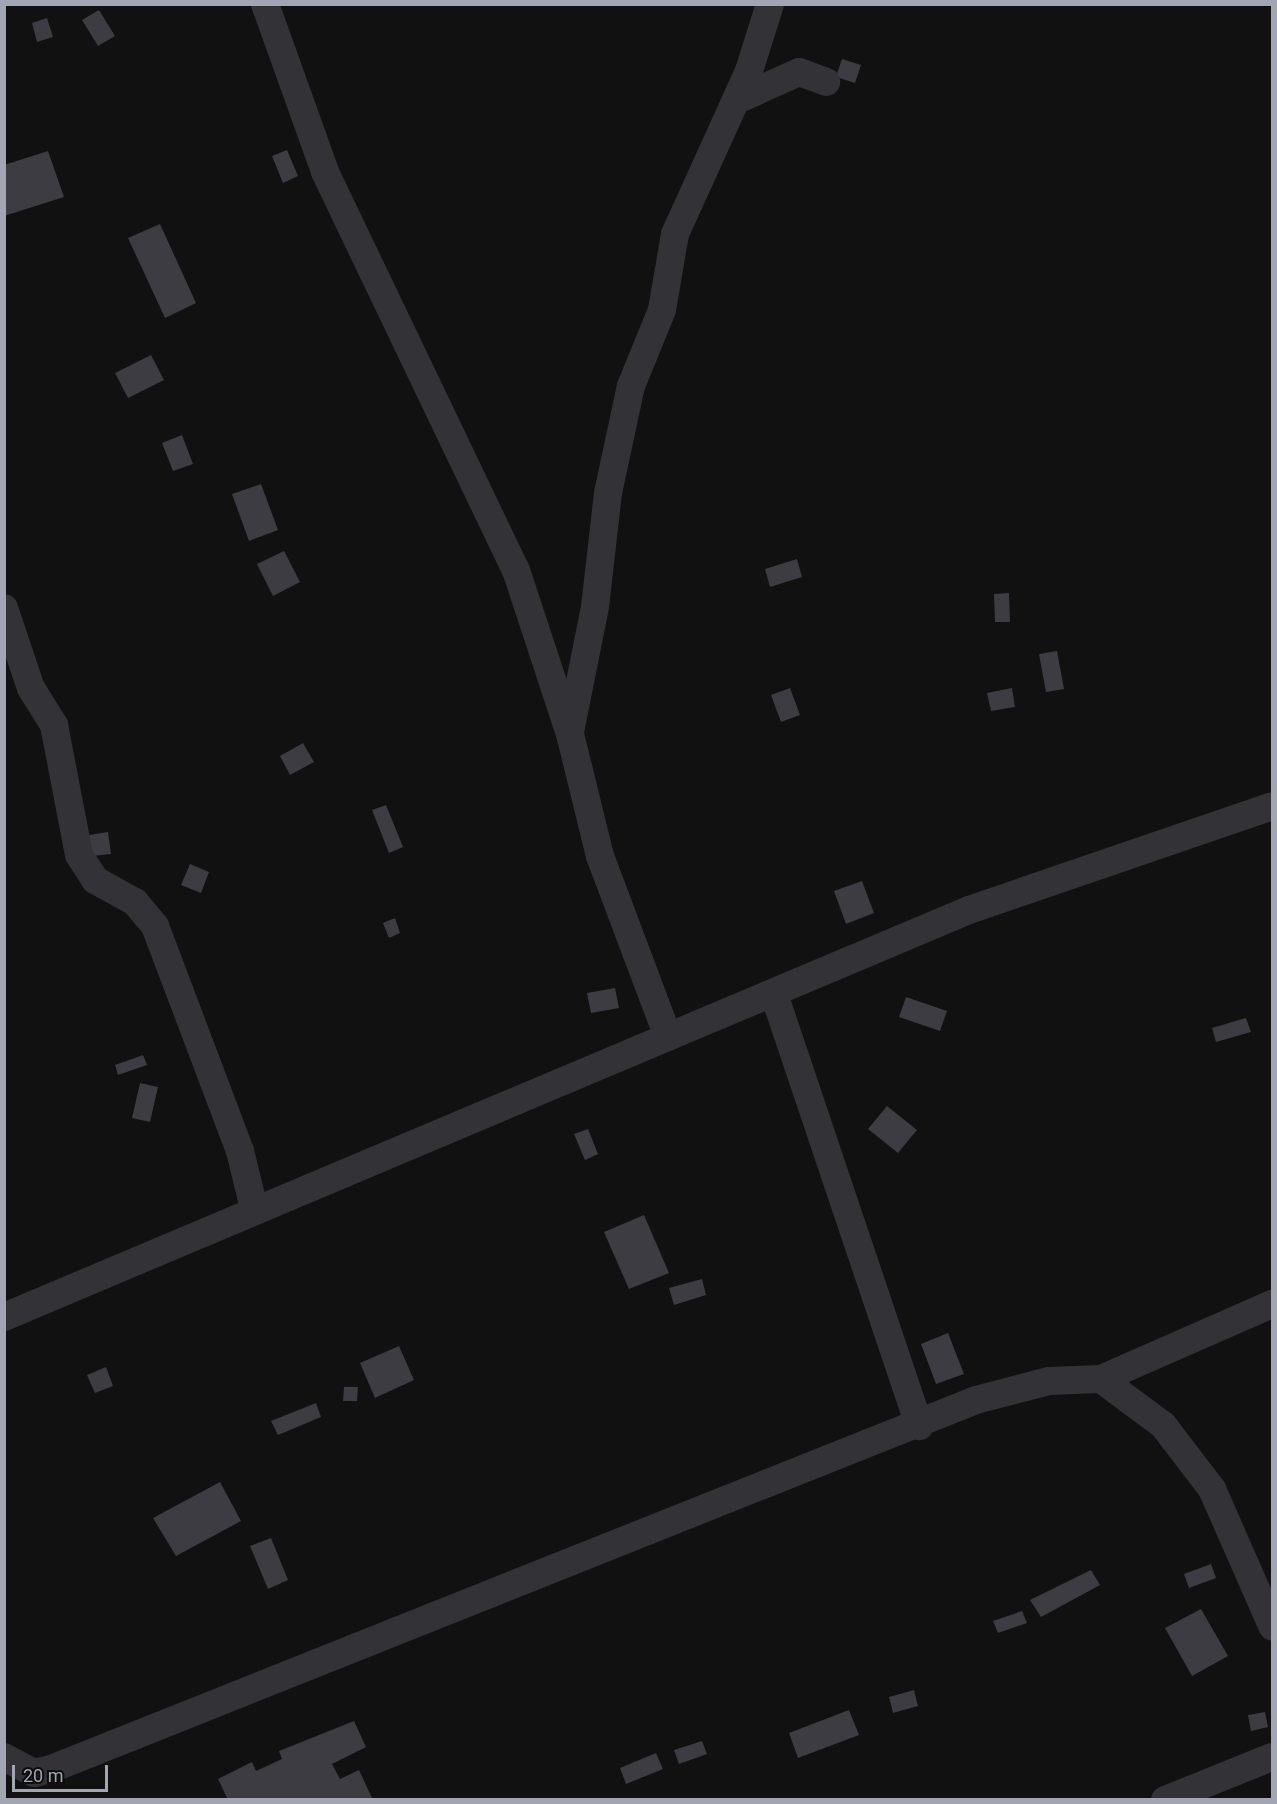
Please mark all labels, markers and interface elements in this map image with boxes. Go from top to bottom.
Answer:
scale bar [15,1753,111,1791]
text: 20 m [23,1765,63,1786]

